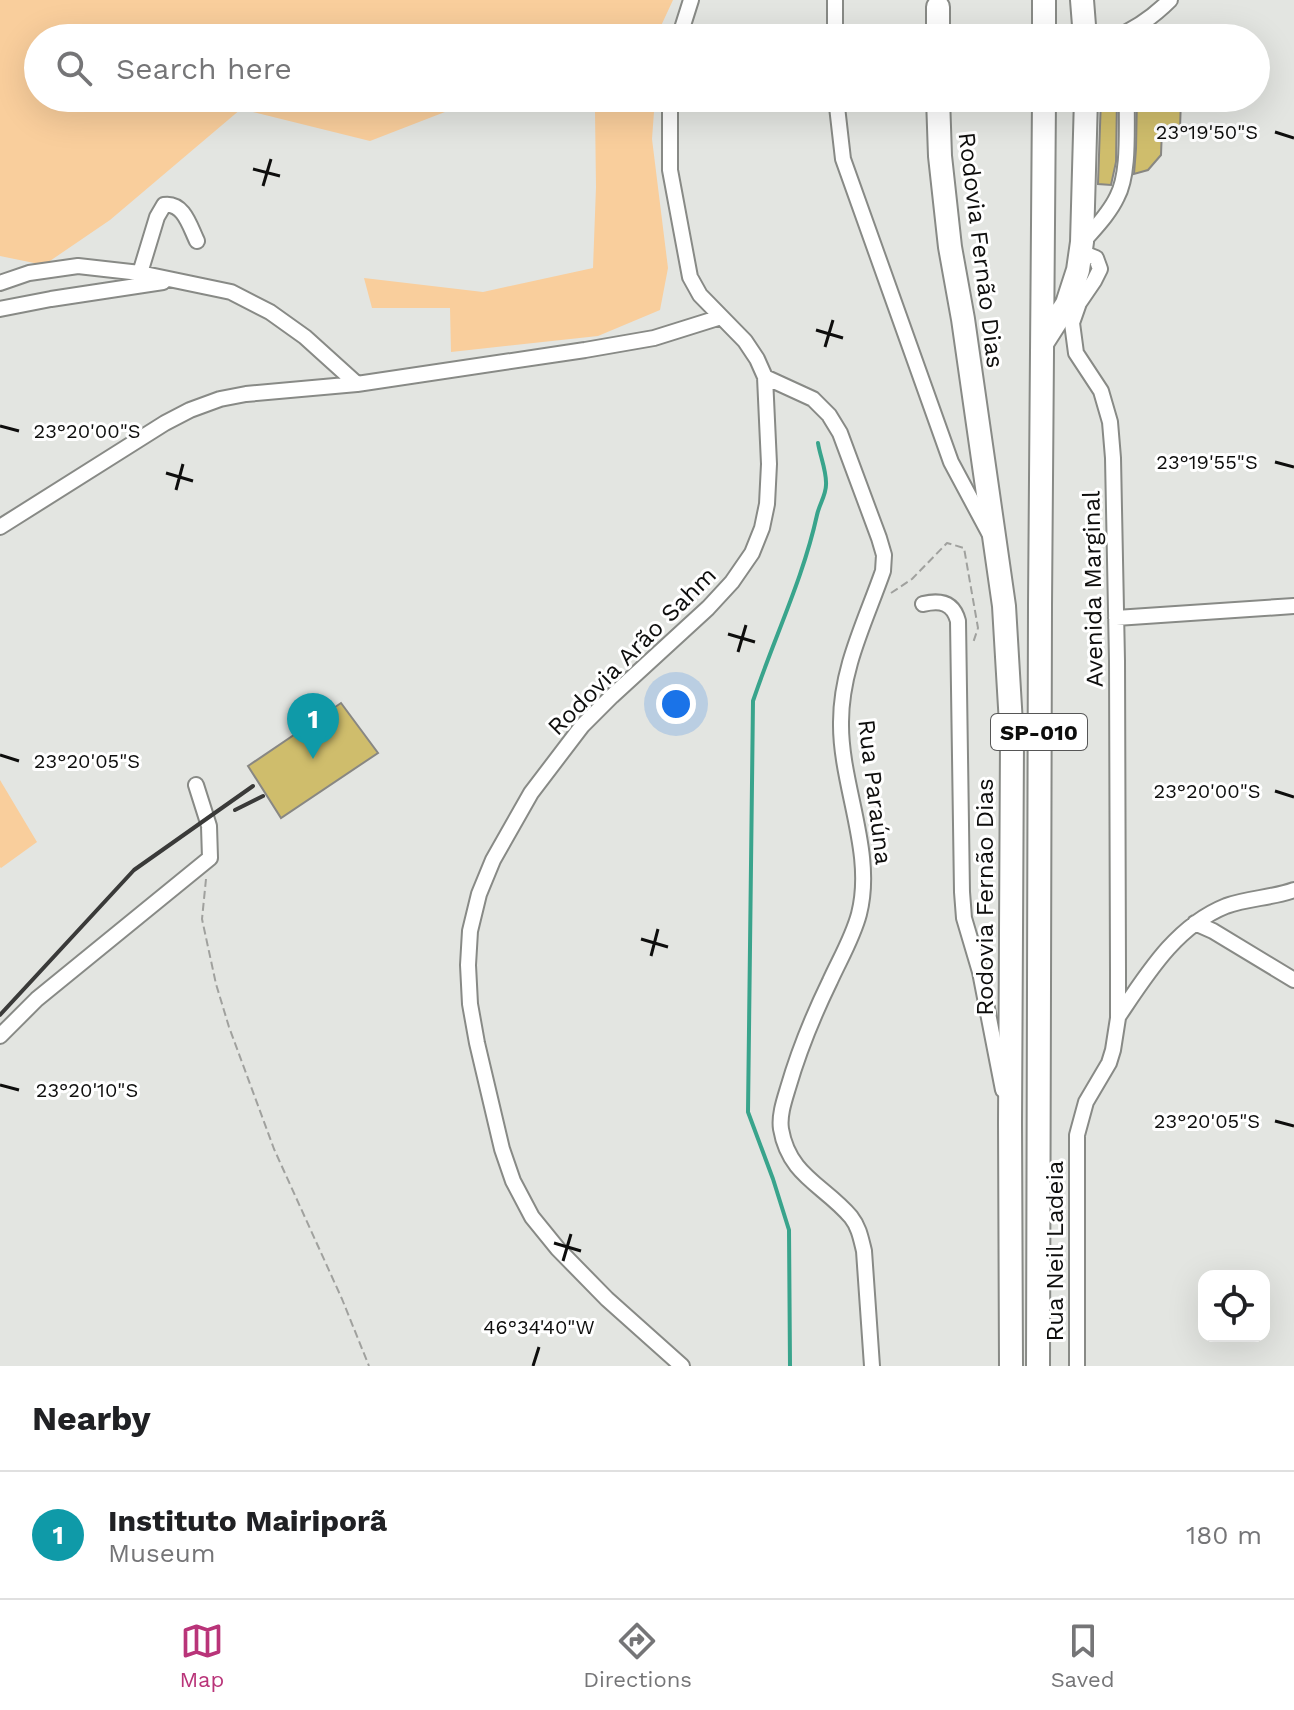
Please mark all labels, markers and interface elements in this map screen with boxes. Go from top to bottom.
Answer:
search box [24,24,1270,112]
icon: search [52,46,96,90]
text: Search here [116,51,292,86]
text: 23°19'50"S [1156,120,1258,144]
street label: Rodovia Fernão Dias [953,131,1009,369]
text: 23°20'00"S [33,419,141,443]
text: 23°19'55"S [1156,450,1258,474]
street label: Avenida Marginal [1077,490,1109,688]
street label: Rodovia Arão Sahm [542,561,722,741]
your location [656,684,696,724]
pin: 1 [287,693,339,759]
road number: SP-010 [991,714,1087,750]
street label: Rua Paraúna [852,718,898,866]
text: 23°20'05"S [34,749,140,773]
street label: Rodovia Fernão Dias [971,778,999,1016]
text: 23°20'00"S [1153,779,1261,803]
text: 23°20'10"S [36,1078,138,1102]
text: 23°20'05"S [1154,1109,1260,1133]
street label: Rua Neil Ladeia [1041,1161,1069,1341]
map controls [1198,1270,1270,1342]
button: locate [1198,1270,1270,1342]
text: 46°34'40"W [483,1315,595,1339]
text: Nearby [32,1398,151,1438]
text: Instituto Mairiporã [108,1503,387,1538]
text: 1 [52,1520,64,1550]
text: 180 m [1186,1520,1262,1550]
text: Museum [108,1538,216,1568]
tab: Map [179,1619,224,1692]
tab: Directions [583,1619,692,1692]
tab: Saved [1051,1619,1115,1692]

